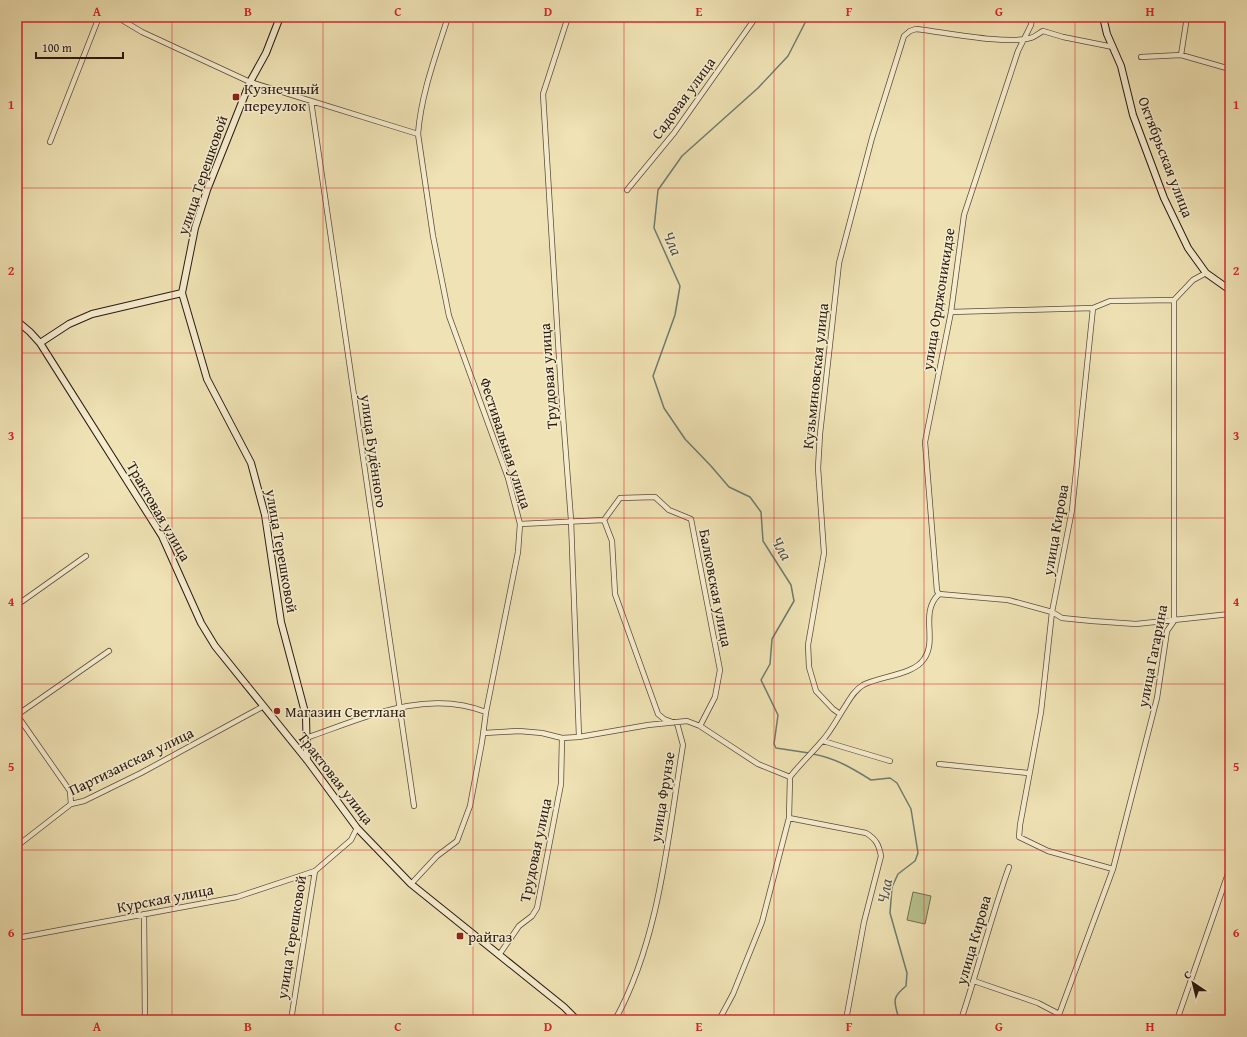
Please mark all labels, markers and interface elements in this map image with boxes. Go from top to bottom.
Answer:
text: A [93,2,102,21]
text: B [244,2,252,21]
text: C [394,2,402,21]
text: D [544,2,552,21]
text: E [696,2,703,21]
text: F [846,2,853,21]
text: G [995,2,1003,21]
text: H [1145,2,1155,21]
scale bar [36,34,123,60]
text: 100 m [42,39,72,56]
street label: Садовая улица [646,52,720,143]
place label: Кузнечный переулок [244,78,319,116]
marker: Кузнечный переулок [231,92,241,102]
street label: Октябрьская улица [1133,94,1199,221]
text: 1 [8,95,14,114]
text: 1 [1233,95,1239,114]
street label: улица Терешковой [171,112,232,239]
street label: улица Орджоникидзе [916,226,960,373]
water label: Чла [657,227,689,260]
text: 2 [8,261,15,280]
text: 2 [1233,261,1240,280]
street label: Кузьминовская улица [797,301,833,450]
street label: Трудовая улица [534,322,562,430]
street label: Фестивальная улица [475,375,537,512]
street label: улица Будённого [356,392,392,509]
text: 3 [8,426,14,445]
text: 3 [1233,426,1239,445]
street label: Трактовая улица [122,457,197,566]
street label: улица Кирова [1036,482,1073,578]
street label: улица Терешковой [261,487,303,615]
street label: Балковская улица [694,527,738,650]
water label: Чла [765,531,799,565]
text: 4 [8,592,15,611]
text: 4 [1233,592,1240,611]
street label: улица Гагарина [1132,602,1172,710]
place label: Магазин Светлана [285,701,407,722]
marker: Магазин Светлана [272,706,282,716]
street label: Партизанская улица [65,721,198,800]
street label: Трактовая улица [293,727,379,829]
street label: улица Фрунзе [644,750,680,845]
text: 5 [8,757,15,776]
text: 5 [1233,757,1240,776]
street label: Трудовая улица [514,795,556,904]
street label: улица Терешковой [271,873,311,1001]
water label: Чла [870,876,898,905]
street label: Курская улица [115,878,216,918]
street label: улица Кирова [950,892,996,988]
text: 6 [8,923,15,942]
text: 6 [1233,923,1240,942]
place label: райгаз [468,926,512,947]
marker: райгаз [455,931,465,941]
north arrow [1173,963,1213,1003]
text: С [1180,966,1194,983]
text: A [93,1017,102,1036]
text: B [244,1017,252,1036]
text: C [394,1017,402,1036]
text: D [544,1017,552,1036]
text: E [696,1017,703,1036]
text: F [846,1017,853,1036]
text: G [995,1017,1003,1036]
text: H [1145,1017,1155,1036]

